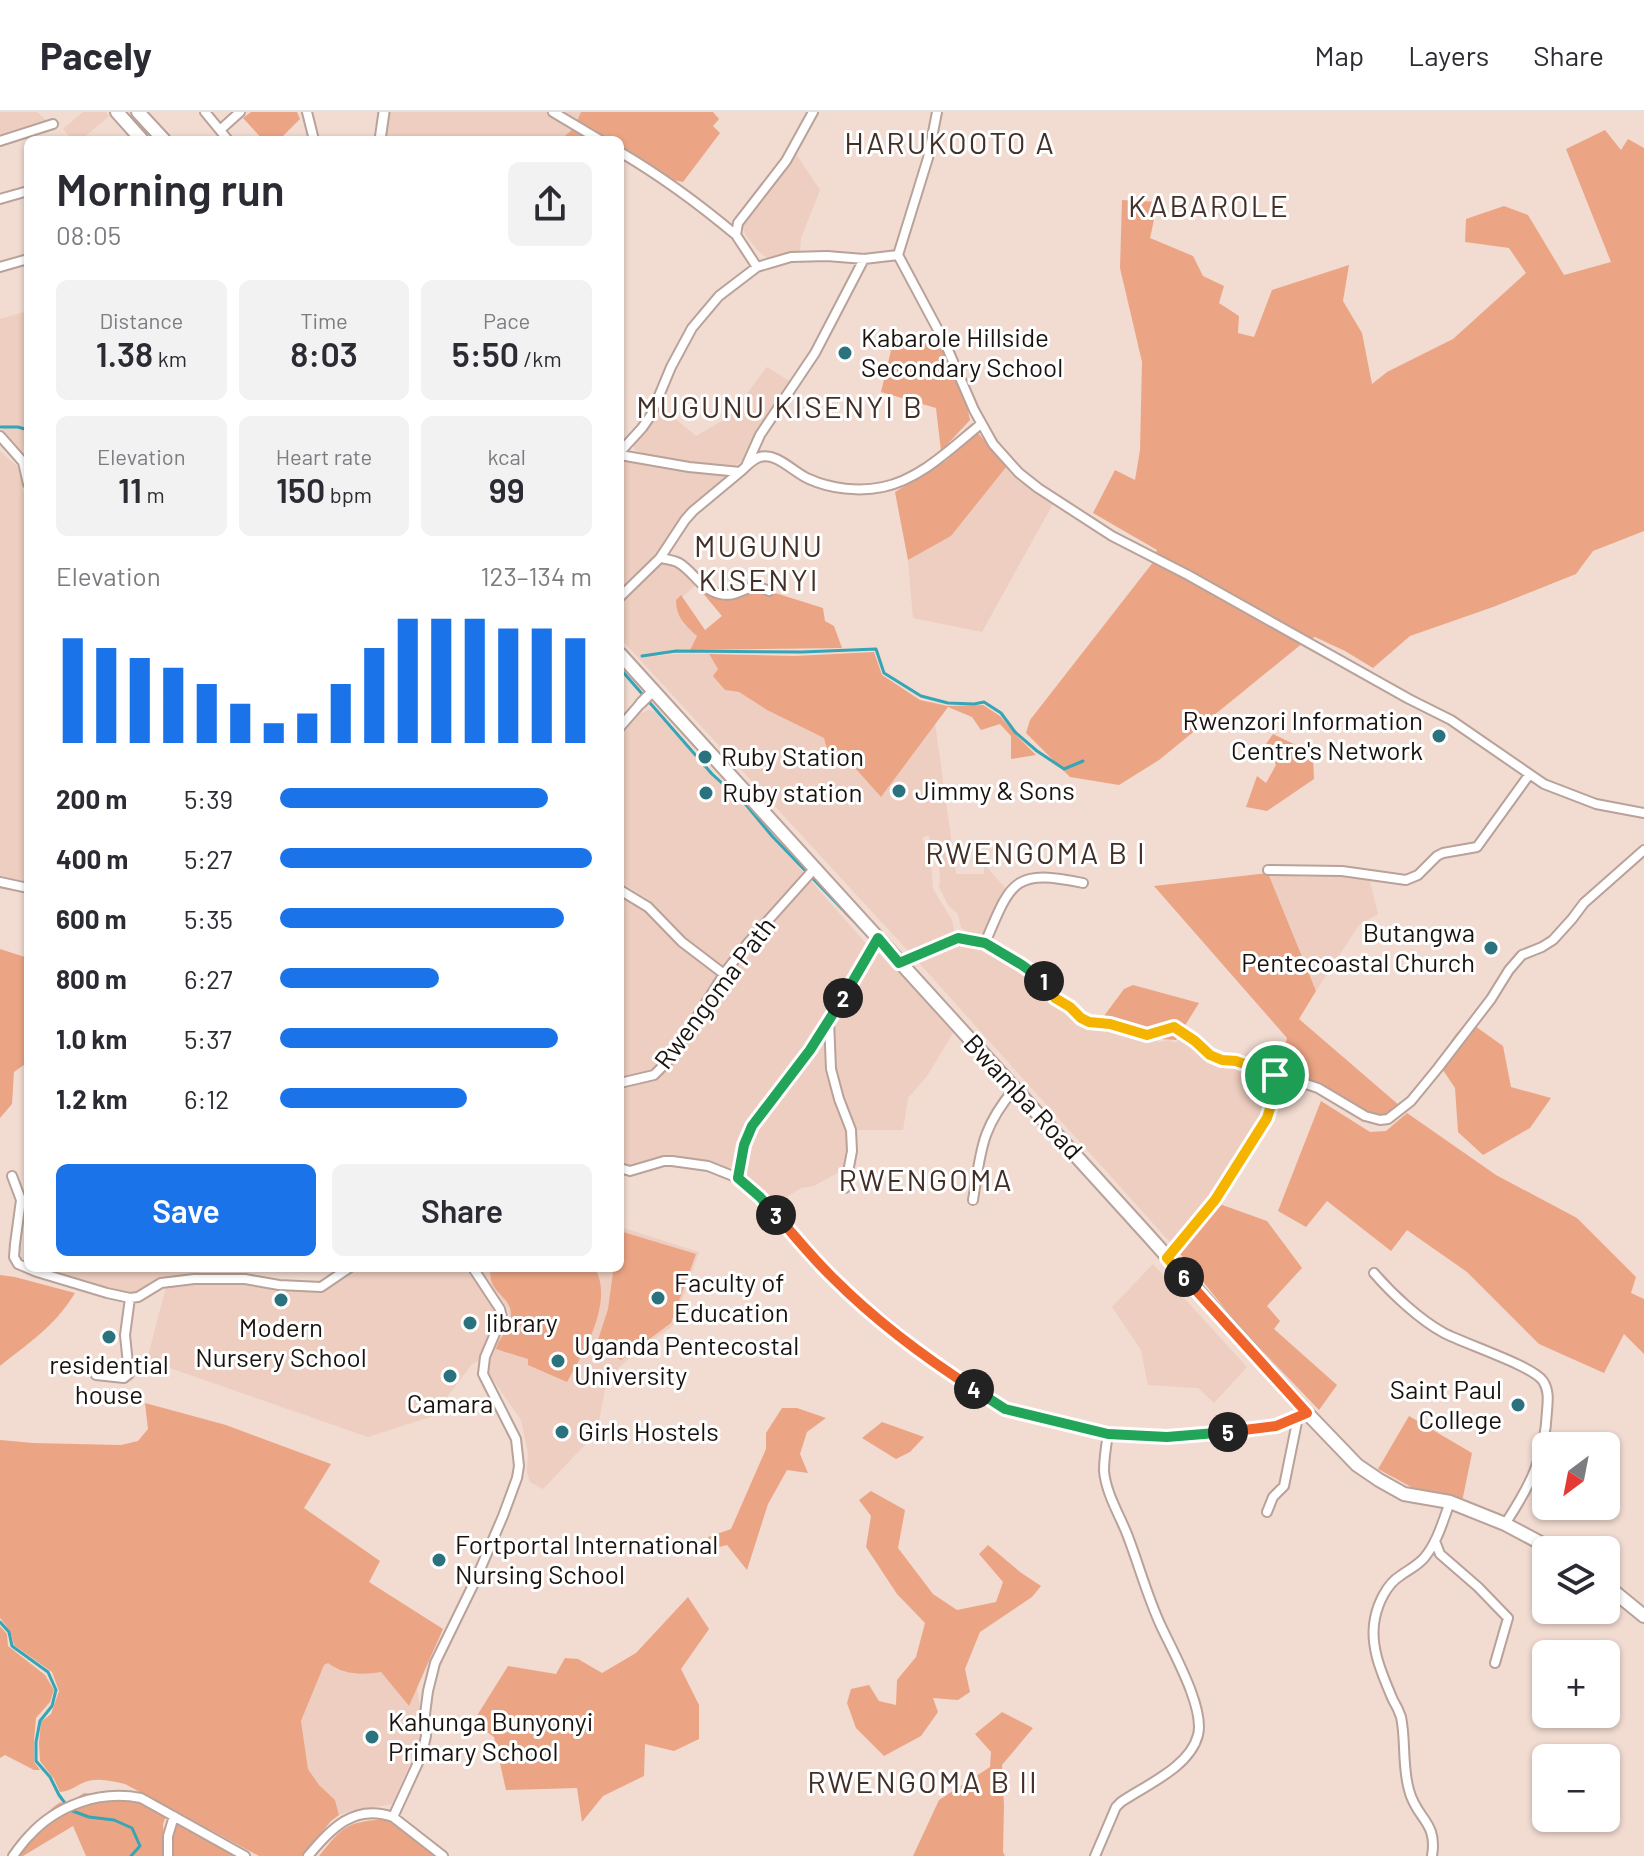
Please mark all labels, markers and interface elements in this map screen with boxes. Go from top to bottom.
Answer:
text: Pacely [40,32,152,78]
text: Map [1314,38,1364,72]
text: Layers [1408,38,1489,72]
text: Share [1533,38,1604,72]
district label: HARUKOOTO A [844,124,1056,160]
text: Morning run [56,162,285,215]
button: share [508,162,592,246]
district label: KABAROLE [1128,187,1290,223]
text: 08:05 [56,219,121,250]
text: Distance [99,307,183,333]
text: Time [300,307,348,333]
text: Pace [483,307,530,333]
place label: Kabarole Hillside Secondary School [861,321,1063,382]
text: 1.38 [96,333,153,374]
text: 8:03 [290,333,358,374]
text: 5:50 [452,333,519,374]
marker: Kabarole Hillside Secondary School [836,344,854,362]
text: km [153,345,187,371]
text: /km [519,345,562,371]
district label: MUGUNU KISENYI B [636,388,924,424]
text: Elevation [97,443,186,469]
text: Heart rate [276,443,372,469]
text: kcal [487,443,526,469]
text: 11 [118,469,142,510]
text: 150 [276,469,325,510]
text: 99 [489,469,525,510]
text: m [142,481,165,507]
text: bpm [325,481,372,507]
district label: MUGUNU KISENYI [694,527,824,597]
text: Elevation [56,560,161,591]
text: 123–134 m [481,560,592,591]
place label: Rwenzori Information Centre's Network [1182,704,1423,765]
marker: Rwenzori Information Centre's Network [1430,727,1448,745]
place label: Ruby Station [721,740,864,771]
marker: Ruby Station [696,748,714,766]
place label: Jimmy & Sons [915,774,1075,805]
place label: Ruby station [722,776,862,807]
marker: Jimmy & Sons [890,782,908,800]
text: 200 m [56,783,127,814]
text: 5:39 [184,783,233,814]
marker: Ruby station [697,784,715,802]
district label: RWENGOMA B I [925,834,1147,870]
text: 400 m [56,843,128,874]
text: 5:27 [184,843,232,874]
text: 600 m [56,903,127,934]
text: 5:35 [184,903,233,934]
street label: Rwengoma Path [647,910,781,1074]
place label: Butangwa Pentecoastal Church [1241,916,1475,977]
marker: Butangwa Pentecoastal Church [1482,939,1500,957]
pin: 1 [1024,961,1064,1001]
text: 800 m [56,963,127,994]
text: 6:27 [184,963,232,994]
text: 1 [1040,968,1048,994]
pin: 2 [823,978,863,1018]
text: 2 [837,985,849,1011]
text: 1.0 km [56,1023,127,1054]
text: 5:37 [184,1023,232,1054]
street label: Bwamba Road [958,1027,1090,1165]
pin [1241,1041,1309,1109]
icon: arrive [1253,1053,1297,1097]
text: 1.2 km [56,1083,128,1114]
text: 6:12 [184,1083,229,1114]
district label: RWENGOMA [838,1161,1014,1197]
button: Save [56,1164,316,1256]
button: Share [332,1164,592,1256]
pin: 3 [756,1195,796,1235]
text: 3 [770,1202,782,1228]
pin: 6 [1164,1257,1204,1297]
text: 6 [1178,1264,1190,1290]
place label: Faculty of Education [674,1266,789,1327]
marker: Faculty of Education [649,1289,667,1307]
marker: Modern Nursery School [272,1291,290,1309]
place label: library [486,1306,558,1337]
place label: Modern Nursery School [195,1311,367,1372]
marker: library [461,1314,479,1332]
marker: residential house [100,1328,118,1346]
place label: Uganda Pentecostal University [574,1329,799,1390]
place label: residential house [49,1348,169,1409]
marker: Uganda Pentecostal University [549,1352,567,1370]
marker: Camara [441,1367,459,1385]
pin: 4 [954,1369,994,1409]
place label: Saint Paul College [1390,1373,1502,1434]
text: 4 [967,1376,981,1402]
place label: Camara [407,1387,493,1418]
marker: Saint Paul College [1509,1396,1527,1414]
pin: 5 [1208,1412,1248,1452]
place label: Girls Hostels [578,1415,719,1446]
text: 5 [1222,1419,1234,1445]
marker: Girls Hostels [553,1423,571,1441]
north arrow [1532,1432,1620,1520]
map controls [1532,1432,1620,1832]
place label: Fortportal International Nursing School [455,1528,718,1589]
button: layers [1532,1536,1620,1624]
marker: Fortportal International Nursing School [430,1551,448,1569]
button: + [1532,1640,1620,1728]
place label: Kahunga Bunyonyi Primary School [388,1705,593,1766]
marker: Kahunga Bunyonyi Primary School [363,1728,381,1746]
button: − [1532,1744,1620,1832]
district label: RWENGOMA B II [807,1763,1039,1799]

